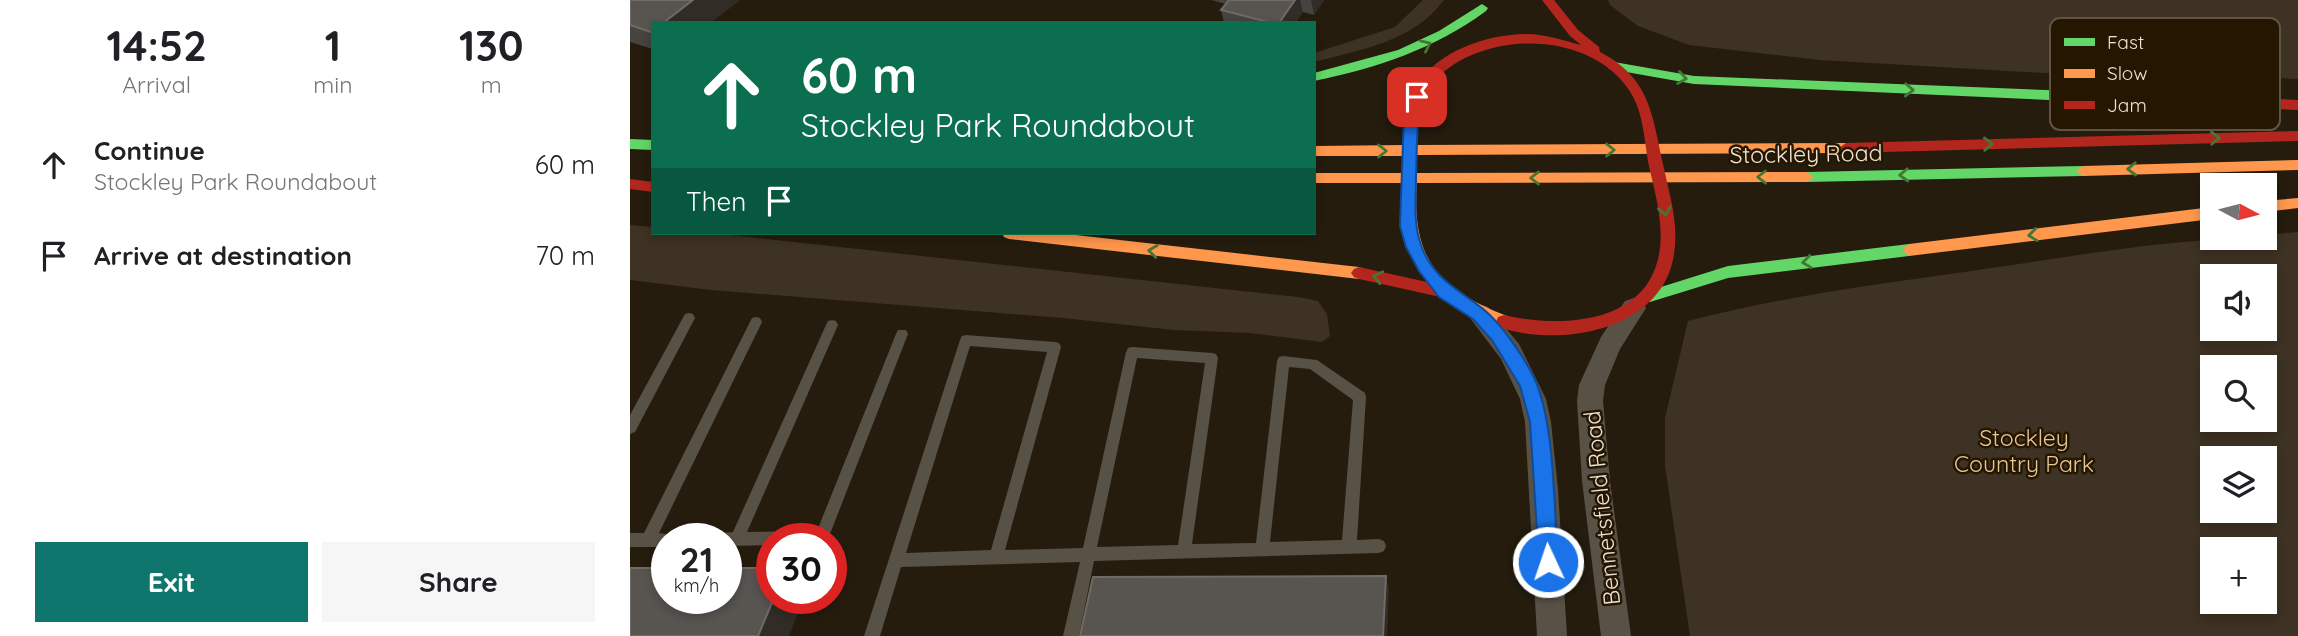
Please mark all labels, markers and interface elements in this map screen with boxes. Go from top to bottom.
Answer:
legend [2050,18,2280,130]
text: 14:52 [106,19,207,72]
text: 1 [325,19,341,72]
text: 130 [459,19,524,72]
text: Fast [2107,30,2144,54]
one-way arrow [1419,39,1431,53]
text: 60 m [801,44,917,105]
icon: ahead [686,49,777,140]
text: Slow [2107,61,2148,85]
pin [1387,67,1447,127]
text: Arrival [122,70,191,99]
text: min [313,70,353,99]
text: m [481,70,502,99]
one-way arrow [1676,70,1688,85]
icon: arrive [1398,78,1436,116]
one-way arrow [1904,83,1915,98]
text: Jam [2107,93,2147,117]
text: Stockley Park Roundabout [801,105,1195,145]
one-way arrow [2210,131,2221,146]
text: Continue [94,134,205,167]
one-way arrow [1983,137,1994,152]
street label: Stockley Road [1729,138,1883,169]
one-way arrow [1605,142,1616,158]
one-way arrow [1378,143,1388,159]
icon: ahead [35,146,73,184]
text: 60 m [535,148,595,181]
one-way arrow [2126,161,2137,177]
text: Stockley Park Roundabout [94,167,377,196]
one-way arrow [1899,168,1910,183]
one-way arrow [1757,169,1767,185]
one-way arrow [1529,170,1540,186]
north arrow [2200,173,2277,250]
map controls [2200,173,2277,614]
icon: arrive [760,182,798,220]
text: Then [686,185,746,218]
one-way arrow [1657,205,1672,217]
one-way arrow [2027,227,2039,242]
icon: arrive [35,237,73,275]
text: Arrive at destination [94,239,352,272]
text: 70 m [535,239,595,272]
one-way arrow [1147,244,1158,259]
one-way arrow [1801,254,1812,269]
button: sound [2200,264,2277,341]
one-way arrow [1372,271,1384,285]
button: search [2200,355,2277,432]
street label: Bennetsfield Road [1577,410,1626,607]
park label: Stockley Country Park [1954,423,2094,478]
button: layers [2200,446,2277,523]
speed limit sign: 30 [756,523,847,614]
position arrow [1511,525,1585,599]
text: 21 [680,537,713,581]
button: + [2200,537,2277,614]
button: Exit [35,542,308,622]
button: Share [322,542,595,622]
text: km/h [674,574,719,597]

